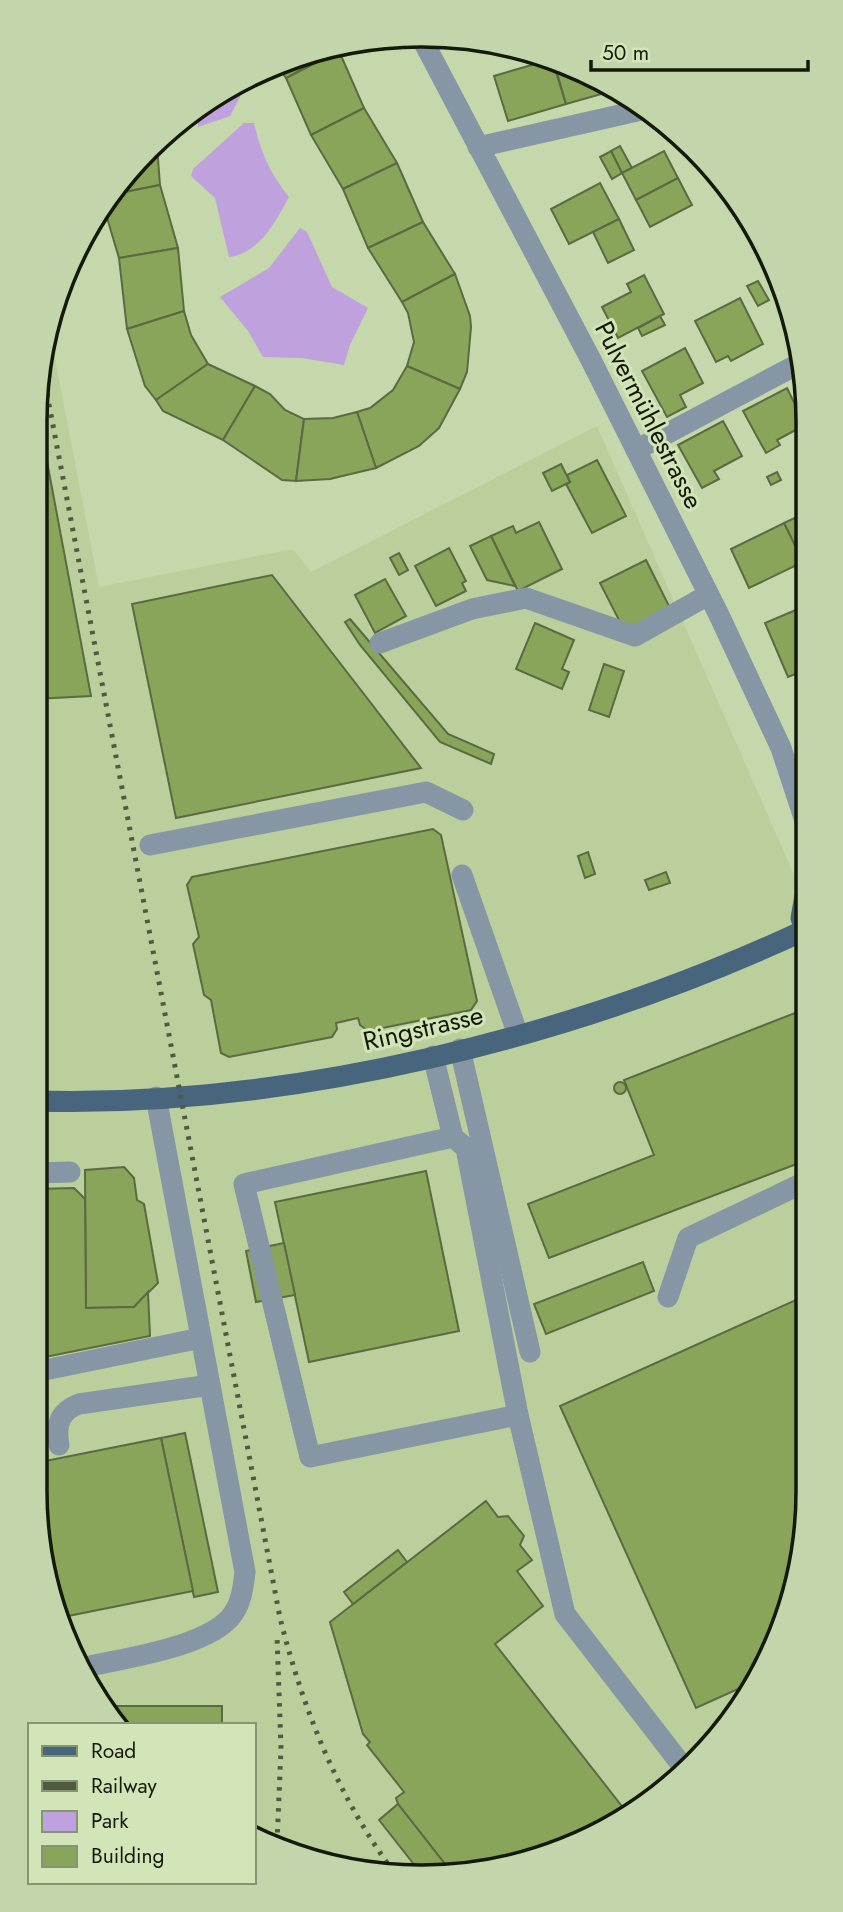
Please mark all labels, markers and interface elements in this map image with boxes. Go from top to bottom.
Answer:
scale bar [591,28,808,72]
text: 50 m [602,38,649,68]
street label: Pulvermühlestrasse [585,315,713,515]
street label: Ringstrasse [359,996,487,1060]
legend [28,1723,256,1884]
text: Road [91,1736,136,1766]
text: Railway [91,1771,157,1801]
text: Park [91,1806,129,1836]
text: Building [91,1841,164,1871]

